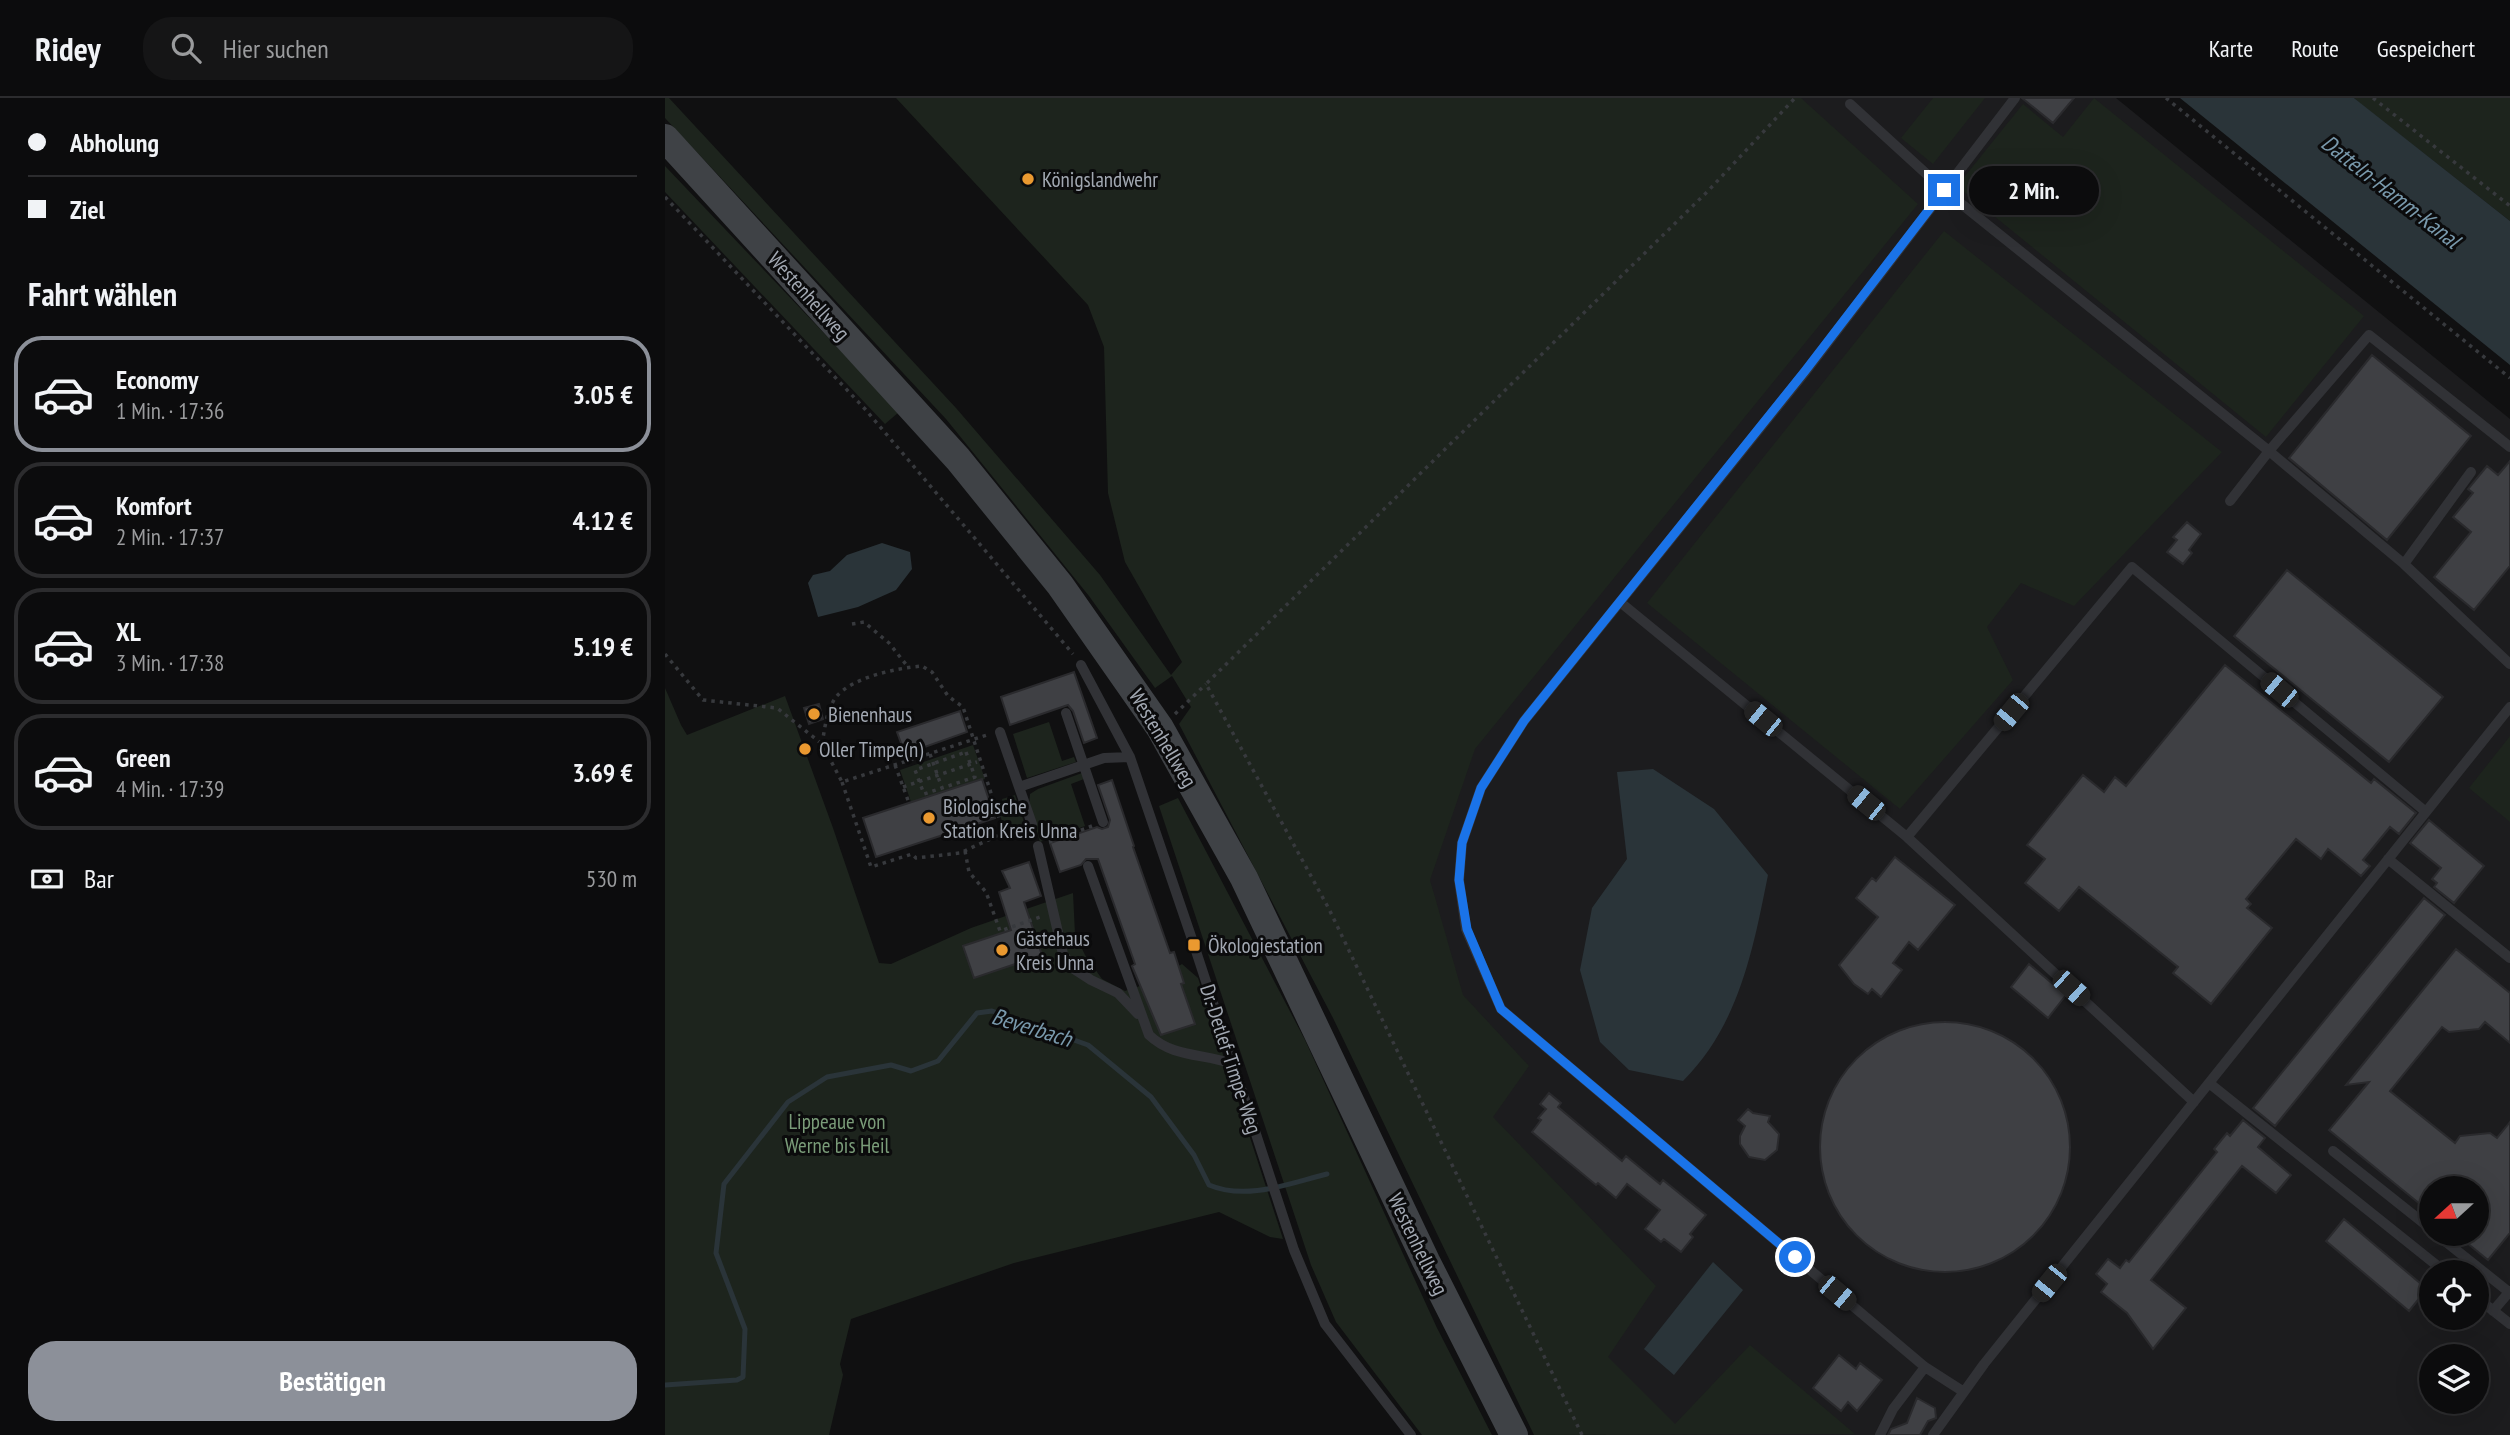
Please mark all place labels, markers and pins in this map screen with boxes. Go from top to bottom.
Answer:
place label: Königslandwehr [1042,166,1158,193]
marker: Königslandwehr [1020,171,1036,187]
place label: Bienenhaus [828,701,912,728]
marker: Bienenhaus [806,706,822,722]
place label: Oller Timpe(n) [819,736,923,763]
marker: Oller Timpe(n) [797,741,813,757]
place label: Biologische Station Kreis Unna [943,793,1077,844]
marker: Biologische Station Kreis Unna [921,810,937,826]
place label: Gästehaus Kreis Unna [1016,925,1094,976]
place label: Ökologiestation [1208,932,1323,959]
marker: Ökologiestation [1186,937,1202,953]
marker: Gästehaus Kreis Unna [994,942,1010,958]

